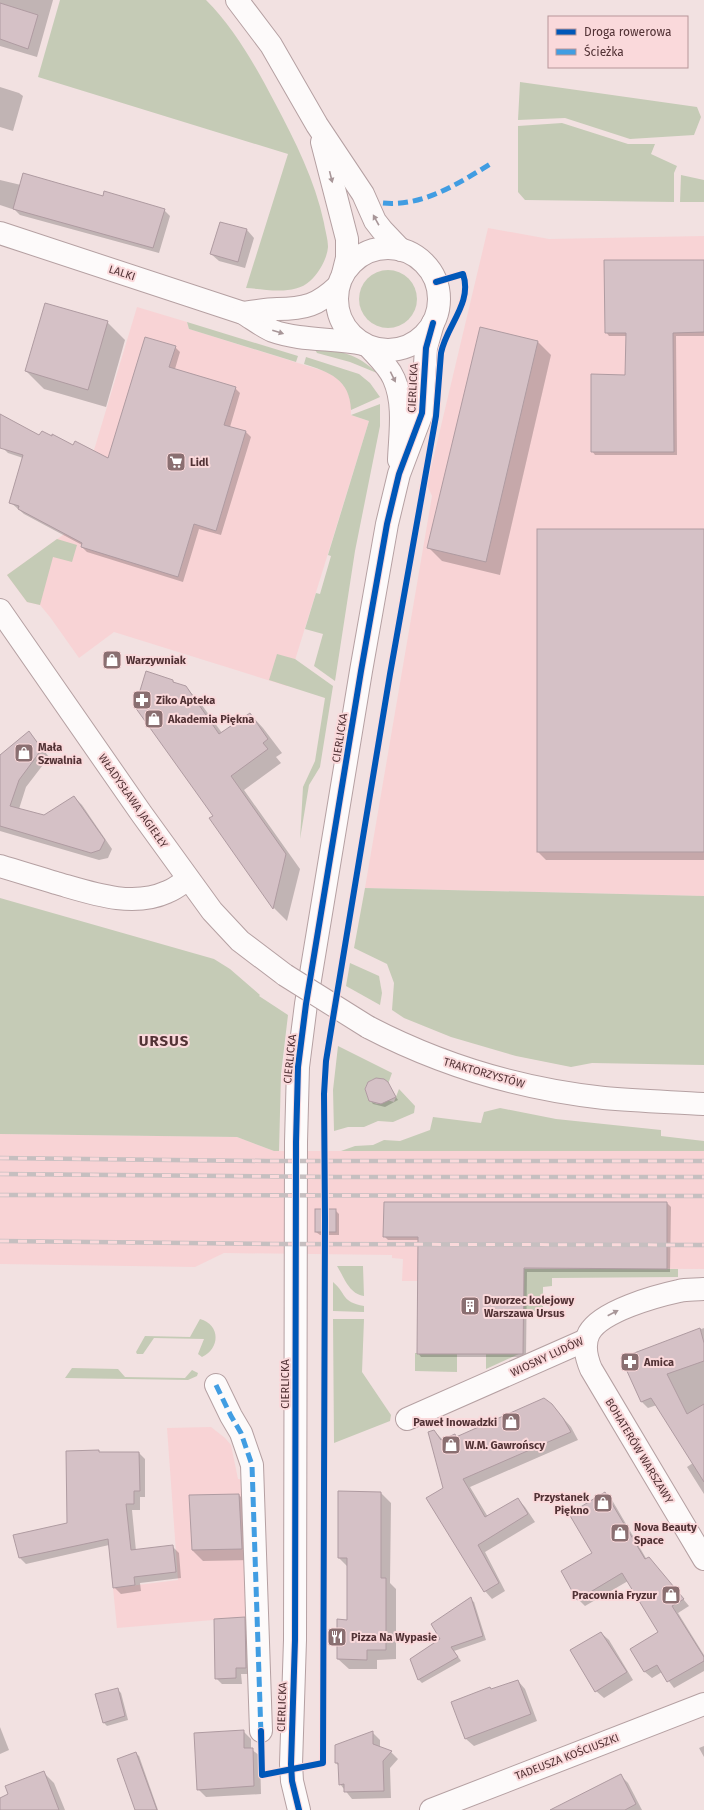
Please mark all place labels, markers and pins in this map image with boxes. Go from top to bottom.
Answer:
supermarket icon: Lidl [165,451,187,473]
place label: Lidl [190,456,209,469]
shop icon: Warzywniak [101,649,123,671]
place label: Warzywniak [126,654,187,667]
pharmacy icon: Ziko Apteka [131,689,153,711]
place label: Ziko Apteka [156,694,215,707]
shop icon: Akademia Piękna [143,708,165,730]
place label: Akademia Piękna [167,713,254,726]
place label: Mała Szwalnia [38,741,82,767]
shop icon: Mała Szwalnia [13,742,35,764]
place label: Dworzec kolejowy Warszawa Ursus [484,1294,574,1320]
building icon: Dworzec kolejowy Warszawa Ursus [459,1295,481,1317]
pharmacy icon: Amica [619,1351,641,1373]
place label: Amica [643,1356,674,1369]
shop icon: Paweł Inowadzki [500,1411,522,1433]
place label: Paweł Inowadzki [413,1416,497,1429]
shop icon: W.M. Gawrońscy [440,1434,462,1456]
place label: W.M. Gawrońscy [465,1439,545,1452]
place label: Przystanek Piękno [534,1491,590,1517]
shop icon: Przystanek Piękno [592,1492,614,1514]
place label: Nova Beauty Space [634,1521,697,1547]
shop icon: Nova Beauty Space [609,1522,631,1544]
shop icon: Pracownia Fryzur [660,1584,682,1606]
place label: Pracownia Fryzur [572,1589,658,1602]
restaurant icon: Pizza Na Wypasie [326,1626,348,1648]
place label: Pizza Na Wypasie [351,1631,437,1644]

